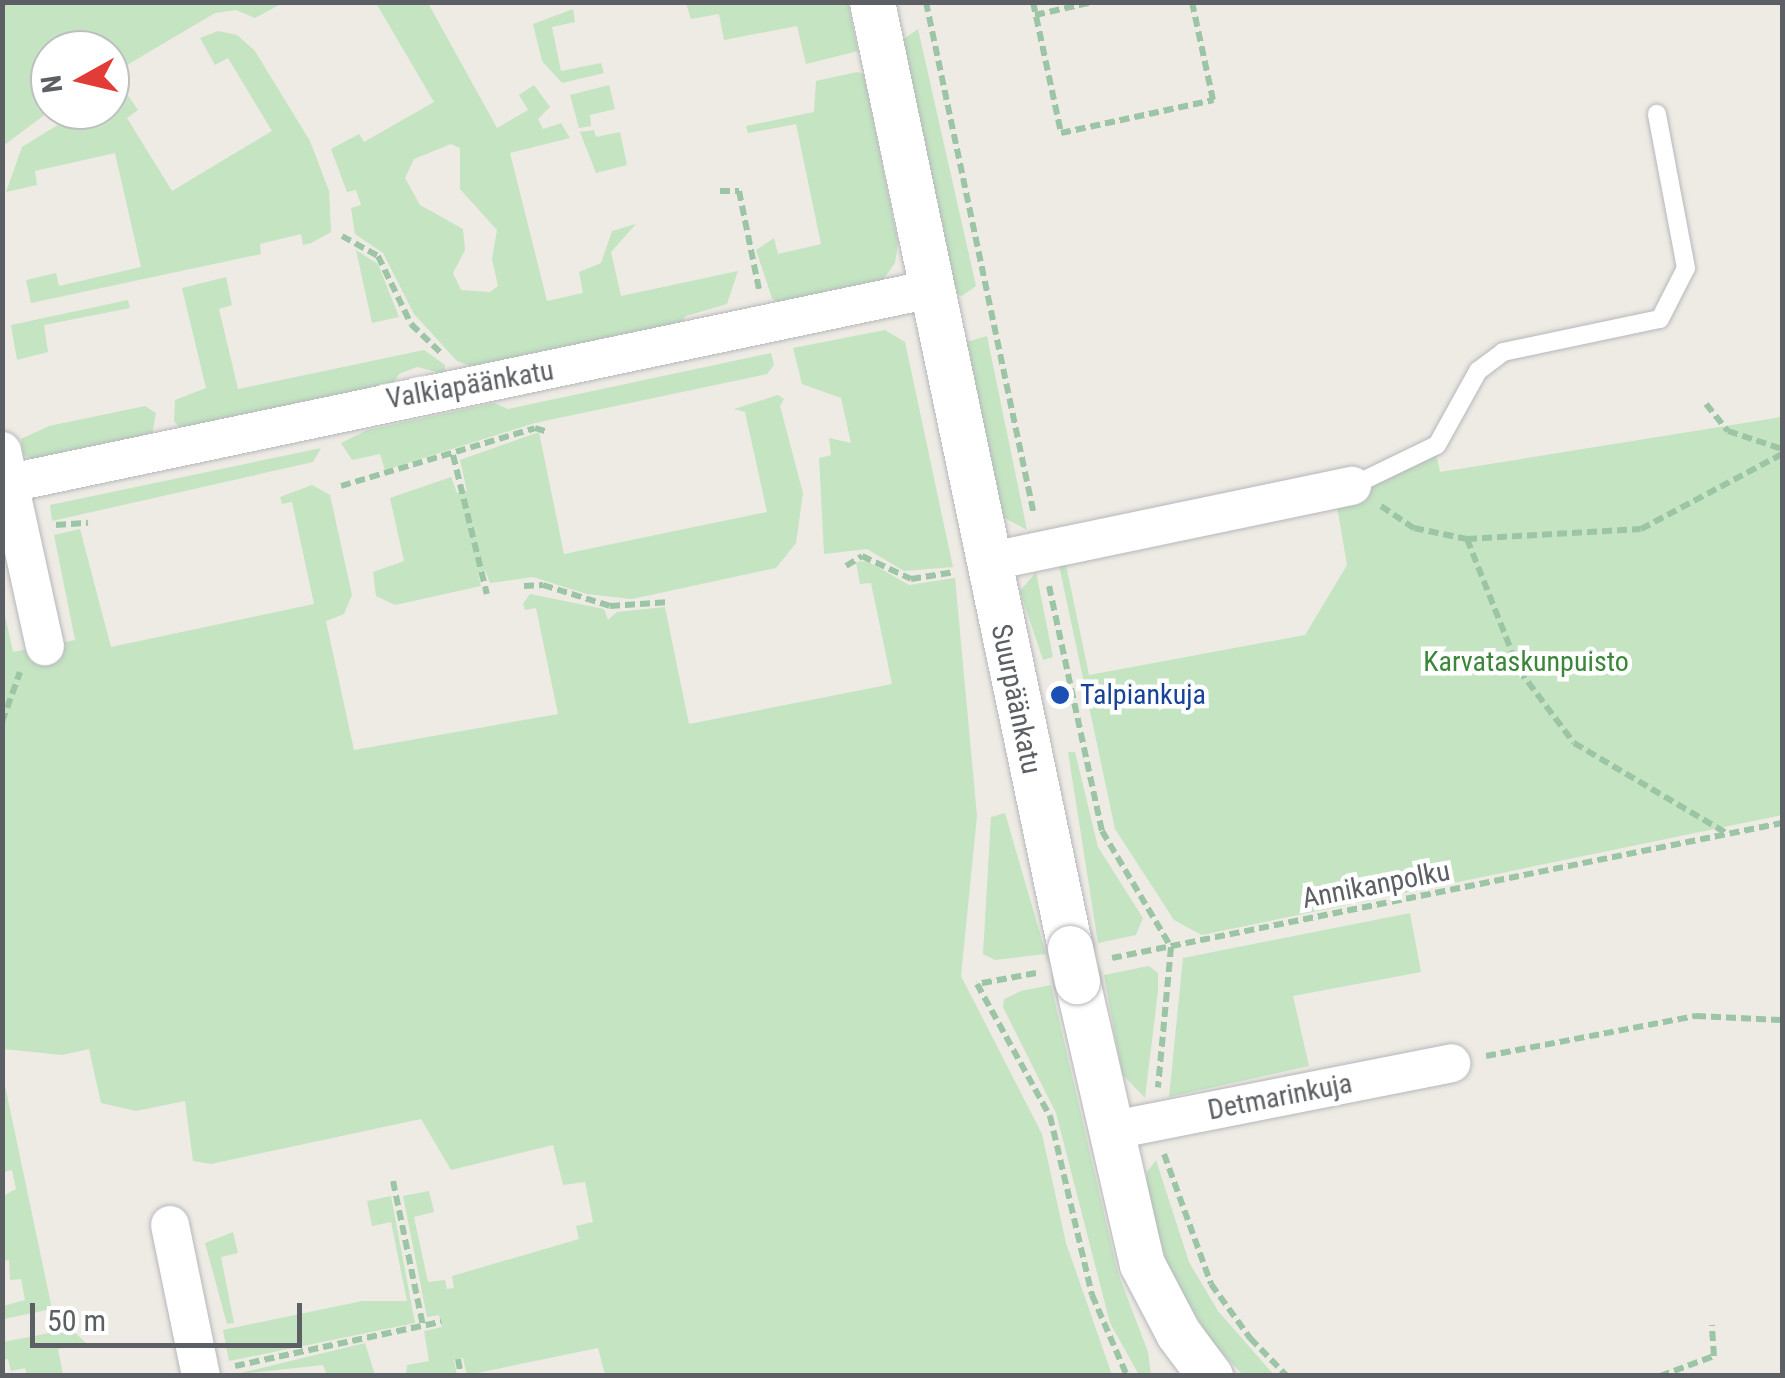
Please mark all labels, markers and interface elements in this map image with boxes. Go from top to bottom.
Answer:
north arrow [30,30,130,130]
text: N [34,73,69,95]
street label: Valkiapäänkatu [384,354,556,416]
street label: Suurpäänkatu [984,621,1048,777]
park label: Karvataskunpuisto [1423,645,1629,679]
place label: Talpiankuja [1080,678,1206,712]
marker: Talpiankuja [1049,684,1071,706]
street label: Annikanpolku [1299,854,1453,916]
street label: Detmarinkuja [1205,1067,1355,1127]
scale bar [35,1283,308,1345]
text: 50 m [47,1303,106,1338]

